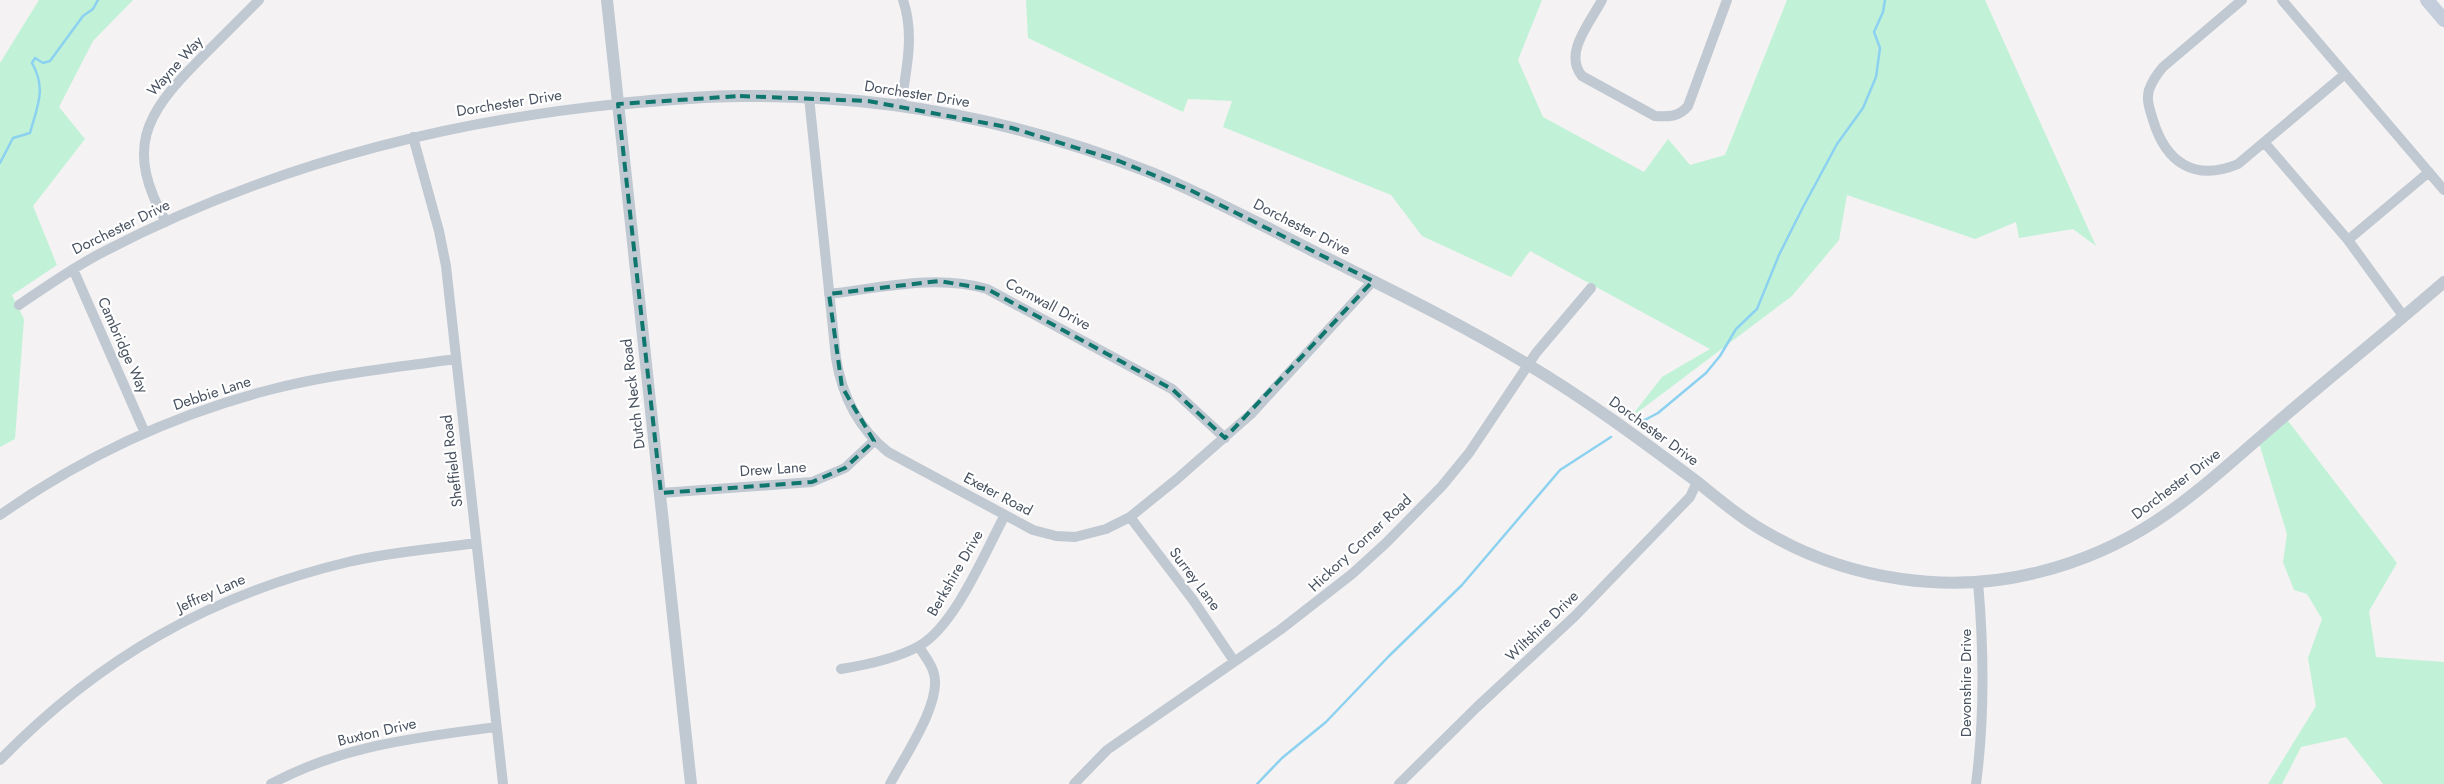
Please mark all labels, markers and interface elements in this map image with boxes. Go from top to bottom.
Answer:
street label: Wayne Way [142,31,208,101]
street label: Dorchester Drive [863,75,972,113]
street label: Dorchester Drive [455,84,564,122]
street label: Dorchester Drive [1250,193,1355,261]
street label: Dorchester Drive [68,194,174,260]
street label: Cornwall Drive [1002,272,1095,336]
street label: Cambridge Way [92,293,154,397]
street label: Dutch Neck Road [615,337,651,451]
street label: Debbie Lane [170,370,254,416]
street label: Dorchester Drive [1604,391,1704,471]
street label: Sheffield Road [435,414,469,508]
street label: Dorchester Drive [2127,443,2225,525]
street label: Drew Lane [739,456,807,482]
street label: Exeter Road [960,467,1036,521]
street label: Hickory Corner Road [1303,489,1417,597]
street label: Berkshire Drive [921,526,989,620]
street label: Surrey Lane [1164,543,1226,616]
street label: Jeffrey Lane [171,568,249,619]
street label: Wiltshire Drive [1501,585,1584,667]
street label: Devonshire Drive [1955,629,1977,737]
street label: Buxton Drive [336,712,419,752]

